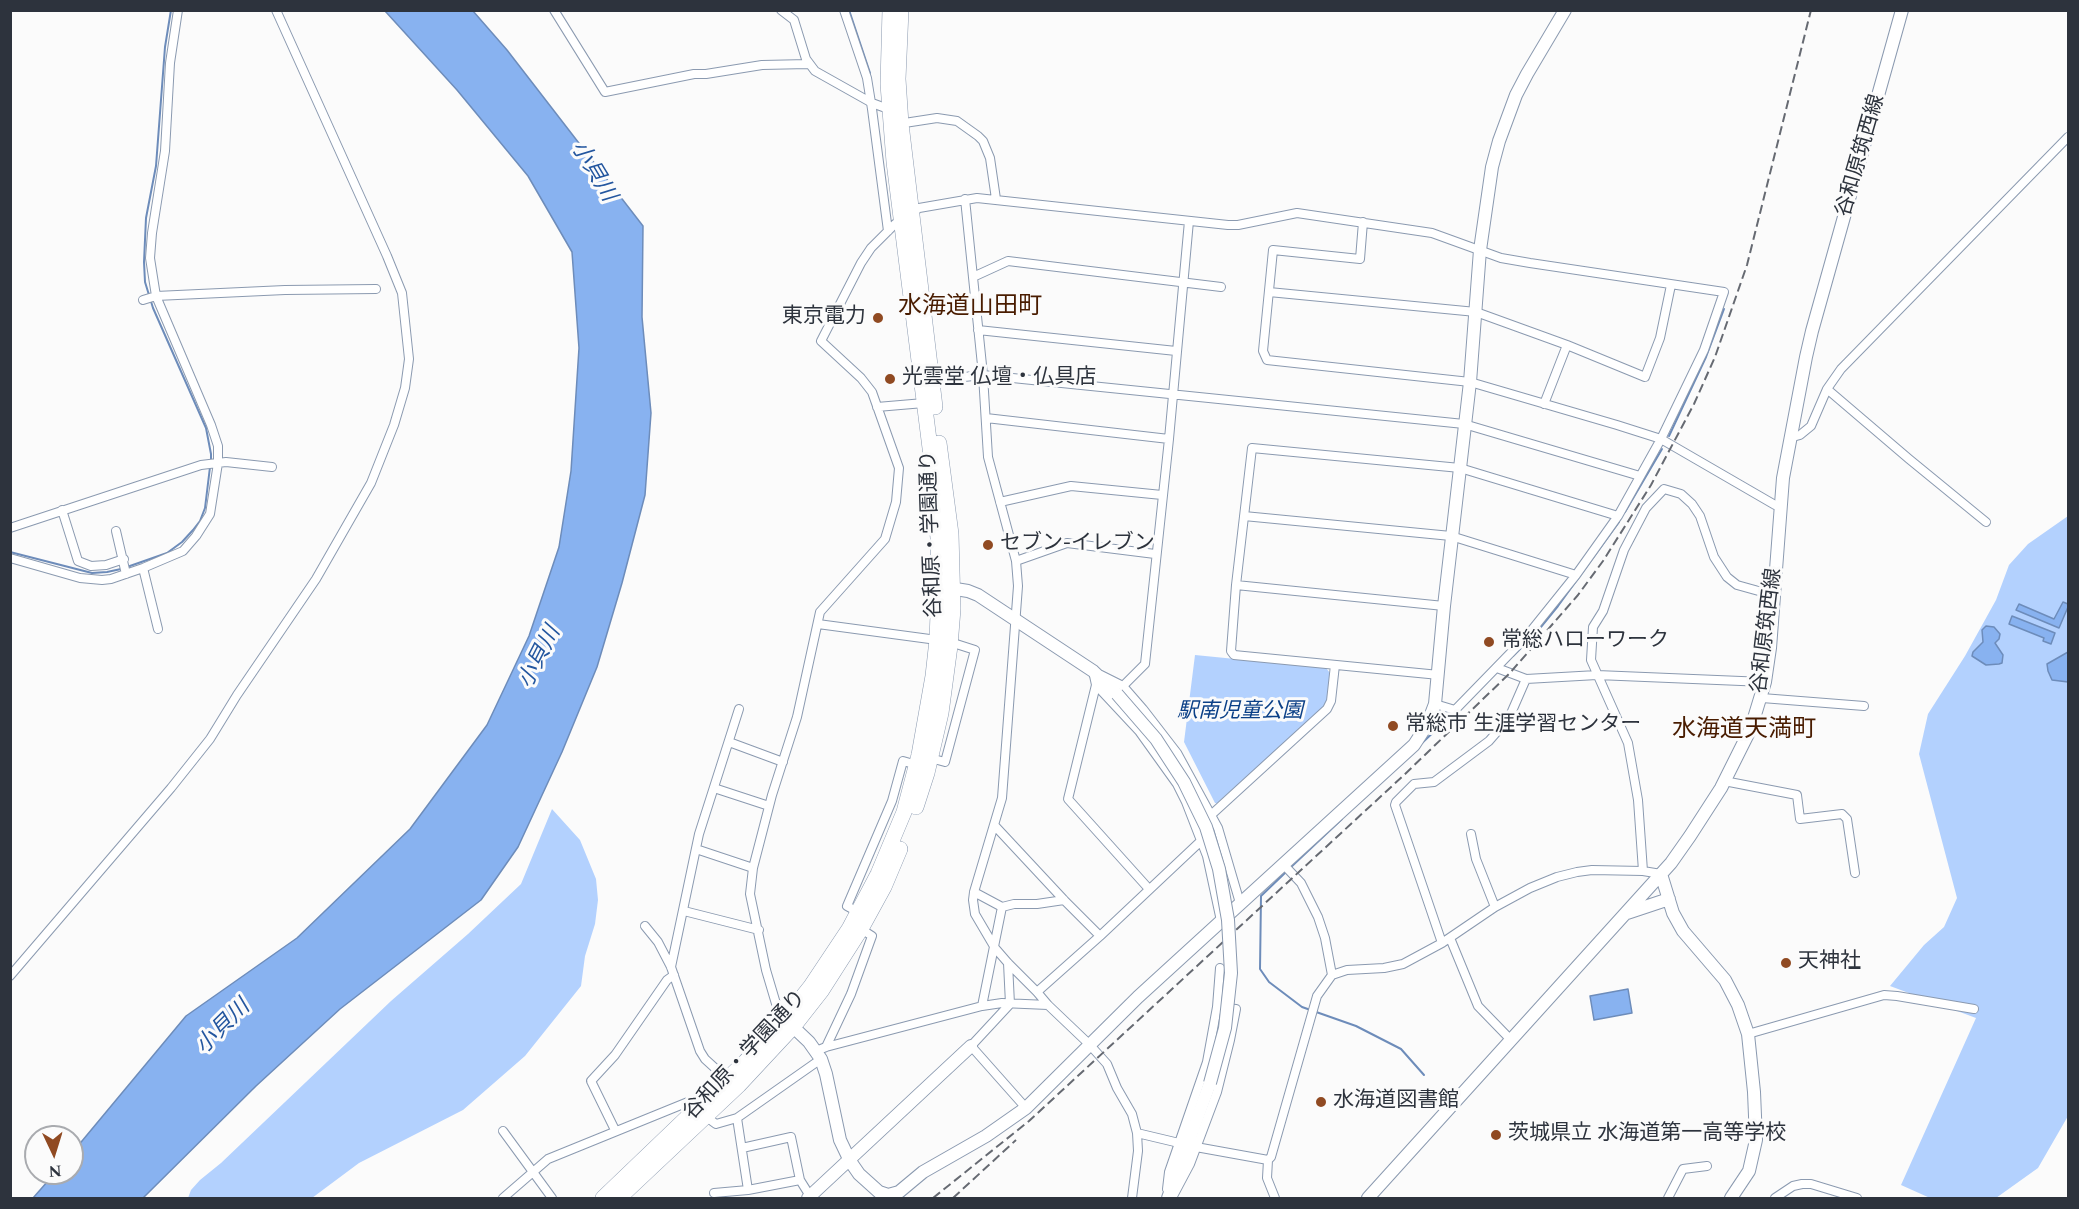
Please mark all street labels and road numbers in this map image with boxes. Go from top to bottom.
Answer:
street label: 谷和原筑西線 [1833,92,1891,220]
street label: 谷和原・学園通り [917,450,949,618]
street label: 谷和原筑西線 [1748,567,1788,695]
street label: 谷和原・学園通り [679,986,813,1126]

